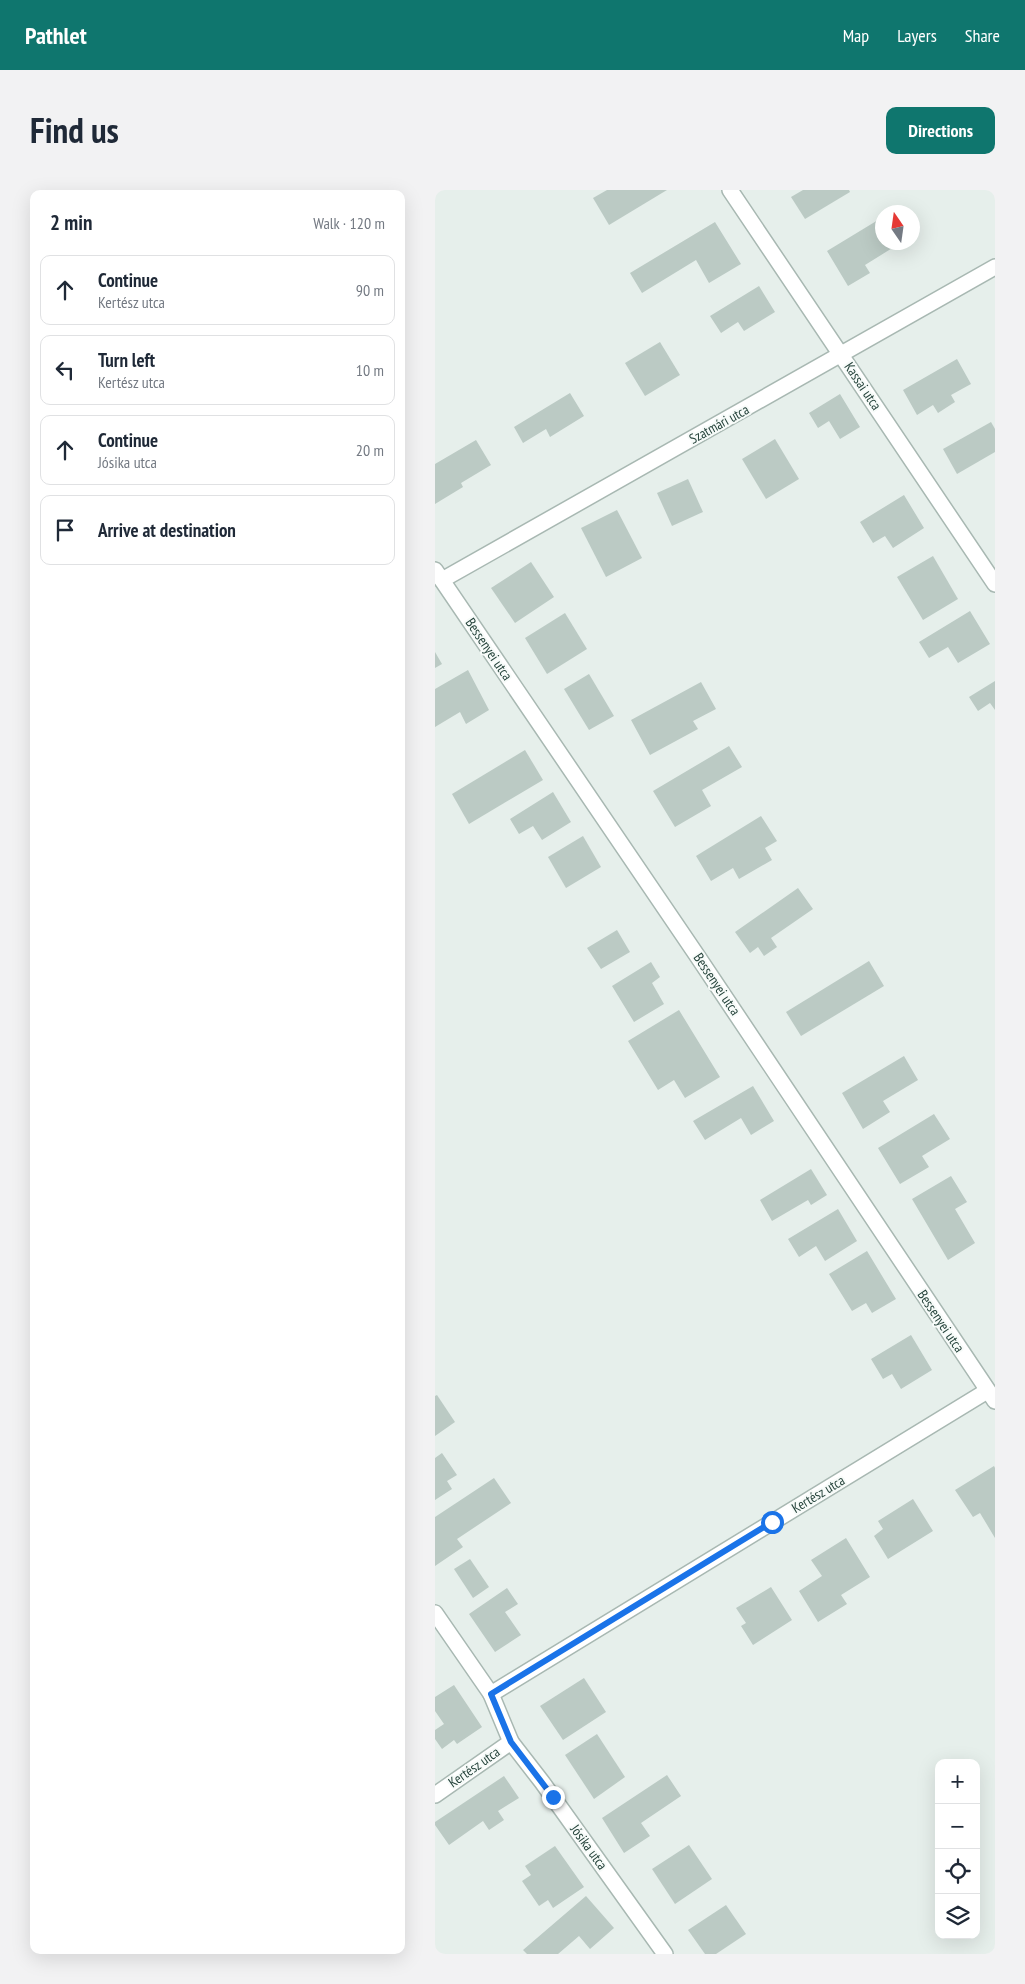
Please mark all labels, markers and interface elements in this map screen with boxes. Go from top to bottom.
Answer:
text: Pathlet [25,20,87,51]
text: Map [843,24,869,47]
text: Layers [897,24,937,47]
text: Share [965,24,1000,47]
text: Find us [30,107,119,153]
button: Directions [886,107,995,154]
north arrow [875,205,920,250]
text: 2 min [50,209,92,236]
text: Walk · 120 m [313,213,385,233]
text: Continue [98,268,158,292]
icon: ahead [51,276,79,304]
text: 90 m [356,280,384,300]
text: Kertész utca [98,292,165,312]
text: Turn left [98,348,155,372]
icon: left [51,356,79,384]
street label: Kassai utca [841,359,885,413]
text: 10 m [356,360,384,380]
text: Kertész utca [98,372,165,392]
street label: Szatmári utca [686,400,752,448]
text: Continue [98,428,158,452]
icon: ahead [51,436,79,464]
text: 20 m [356,440,384,460]
text: Jósika utca [98,452,157,472]
icon: arrive [51,516,79,544]
text: Arrive at destination [98,518,236,542]
street label: Bessenyei utca [462,614,516,684]
street label: Bessenyei utca [690,949,744,1019]
street label: Bessenyei utca [914,1286,968,1356]
street label: Kertész utca [788,1471,848,1517]
route start [761,1511,784,1534]
street label: Kertész utca [445,1743,503,1791]
map controls [935,1759,980,1939]
button: + [935,1759,980,1804]
route end [542,1786,565,1809]
button: − [935,1804,980,1849]
street label: Jósika utca [566,1820,611,1873]
button: locate [935,1849,980,1894]
button: layers [935,1894,980,1939]

